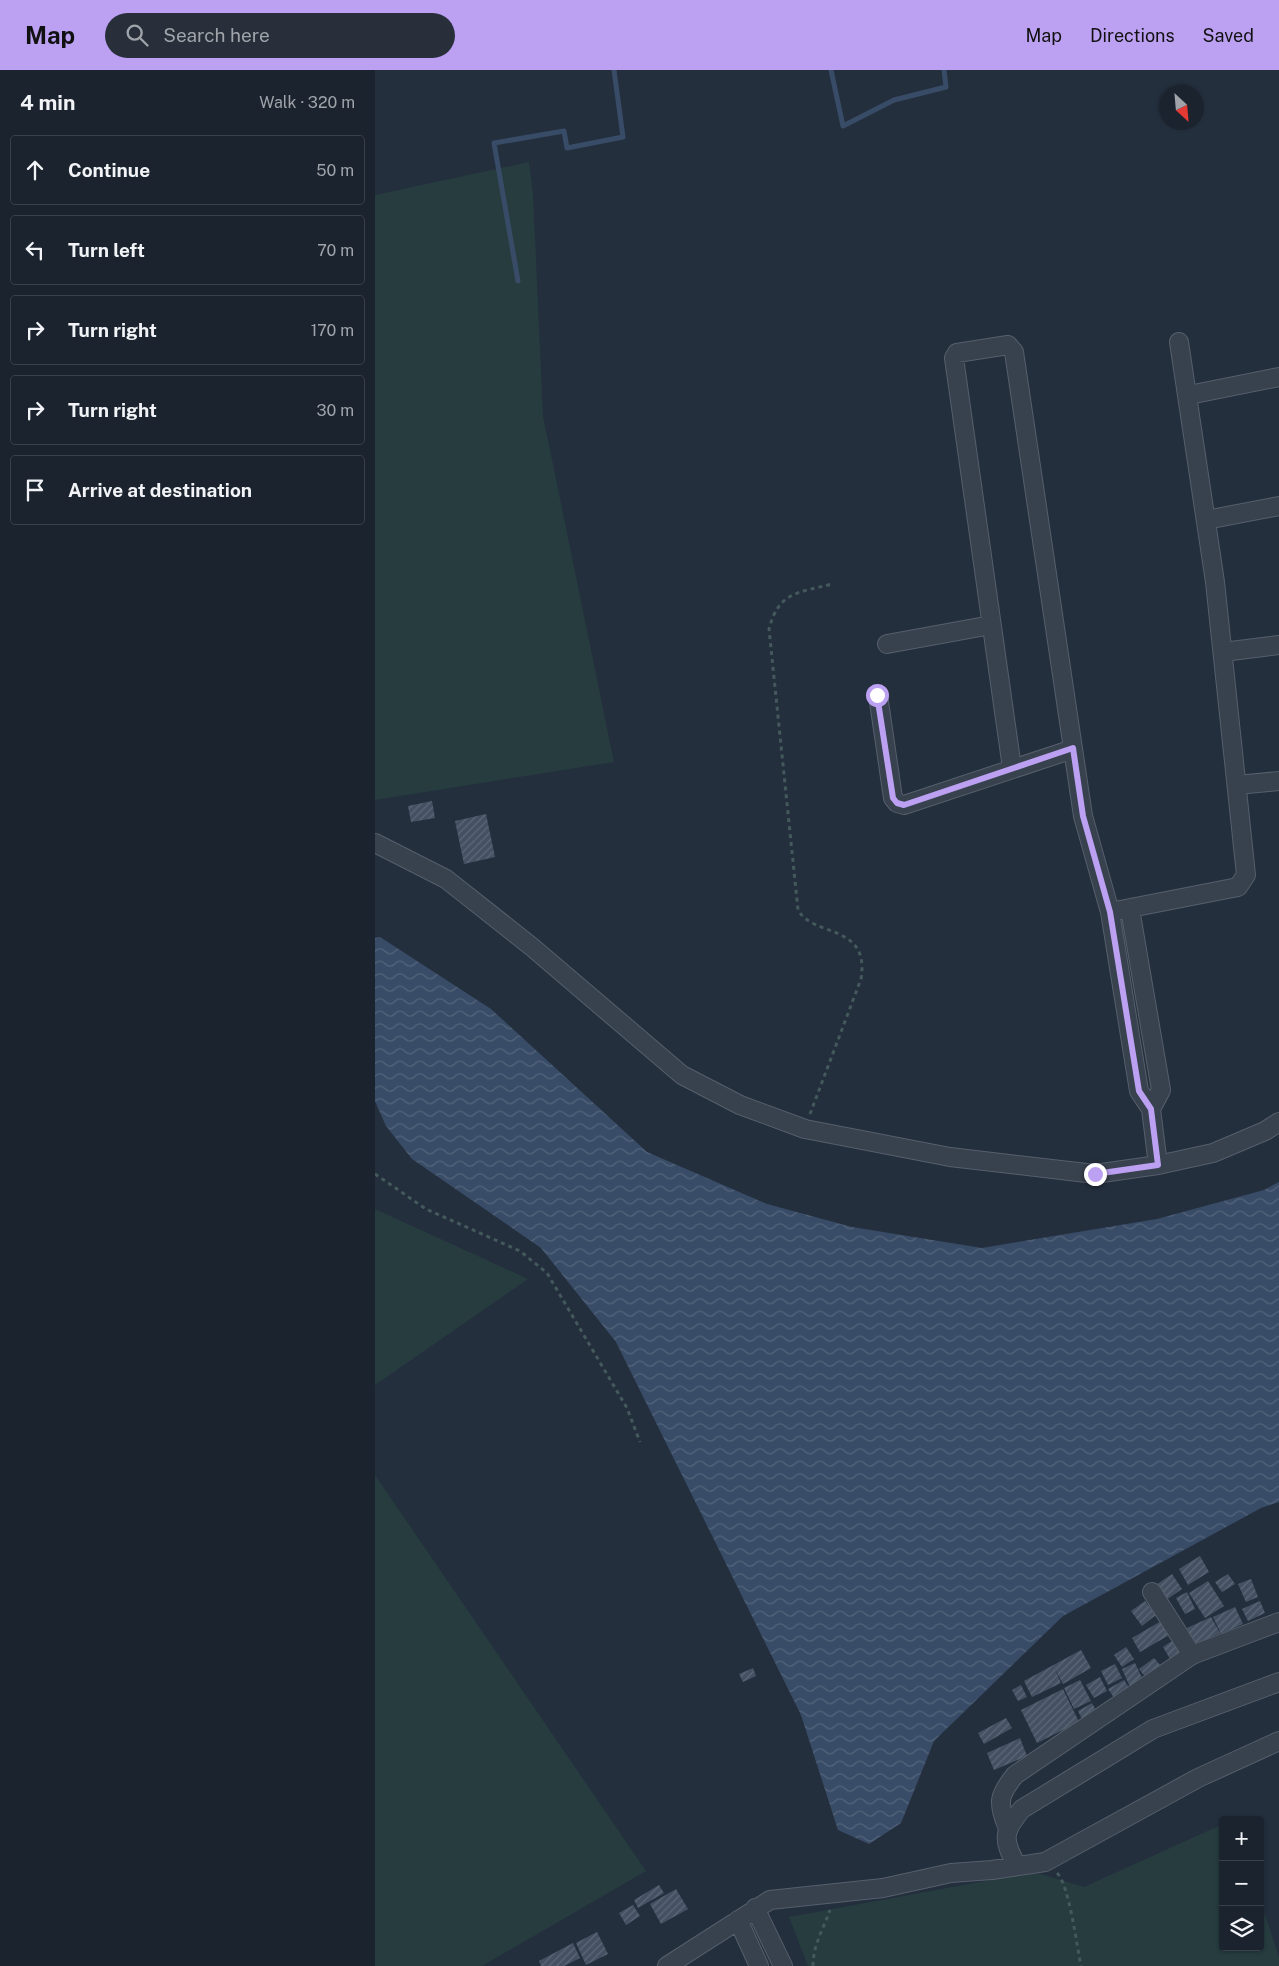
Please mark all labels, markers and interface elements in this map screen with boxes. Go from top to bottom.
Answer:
search box [105,13,455,58]
text: Map [25,21,75,49]
icon: search [123,21,151,49]
text: Search here [163,24,270,46]
text: Map [1025,25,1062,46]
text: Directions [1090,25,1175,46]
text: Saved [1203,25,1254,46]
north arrow [1159,85,1204,130]
text: 4 min [20,90,75,115]
text: Walk · 320 m [259,93,355,112]
icon: ahead [21,156,49,184]
text: Continue [68,159,150,181]
text: 50 m [316,161,354,180]
icon: left [21,236,49,264]
text: Turn left [68,239,145,261]
text: 70 m [317,241,354,260]
icon: right [21,316,49,344]
text: Turn right [68,319,157,341]
text: 170 m [311,321,354,340]
icon: right [21,396,49,424]
text: Turn right [68,399,157,421]
text: 30 m [317,401,354,420]
icon: arrive [21,476,49,504]
text: Arrive at destination [68,479,252,501]
route start [866,684,889,707]
route end [1084,1163,1107,1186]
map controls [1219,1816,1264,1951]
button: + [1219,1816,1264,1861]
button: − [1219,1861,1264,1906]
button: layers [1219,1906,1264,1951]

